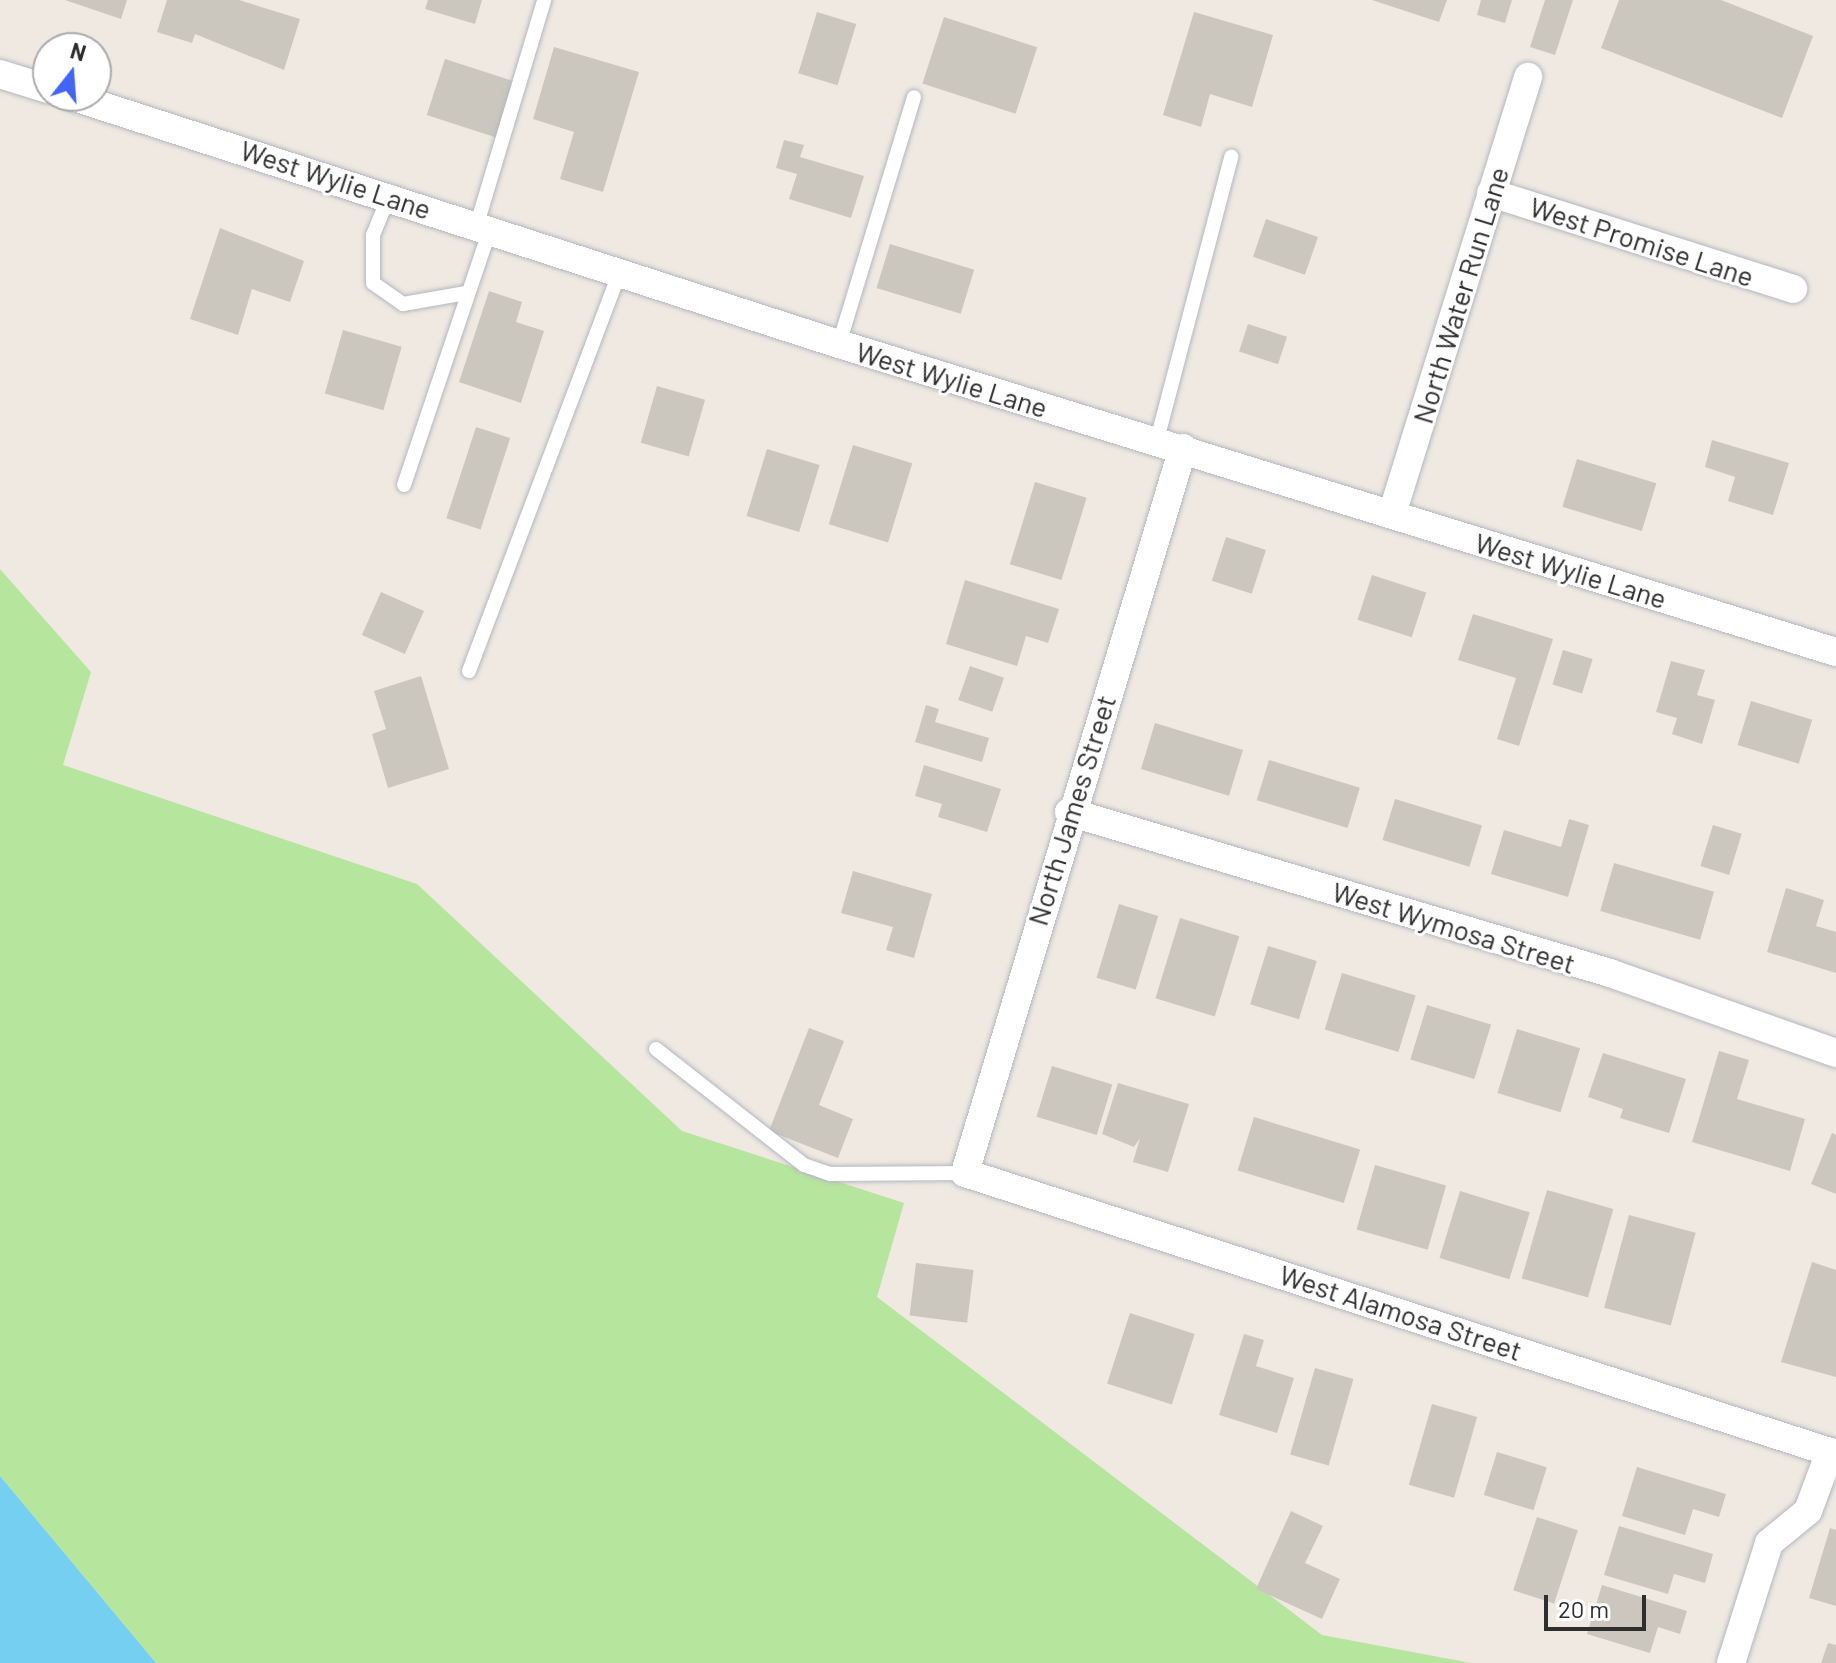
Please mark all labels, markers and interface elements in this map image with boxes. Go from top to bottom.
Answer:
north arrow [32,32,112,112]
text: N [68,36,89,66]
street label: West Wylie Lane [236,132,436,226]
street label: North Water Run Lane [1405,163,1515,427]
street label: West Promise Lane [1526,189,1758,293]
street label: West Wylie Lane [852,334,1052,424]
street label: West Wylie Lane [1471,525,1671,615]
street label: North James Street [1020,691,1122,929]
street label: West Wymosa Street [1328,874,1580,980]
street label: West Alamosa Street [1276,1257,1526,1367]
scale bar [1548,1579,1650,1629]
text: 20 m [1558,1594,1609,1623]

